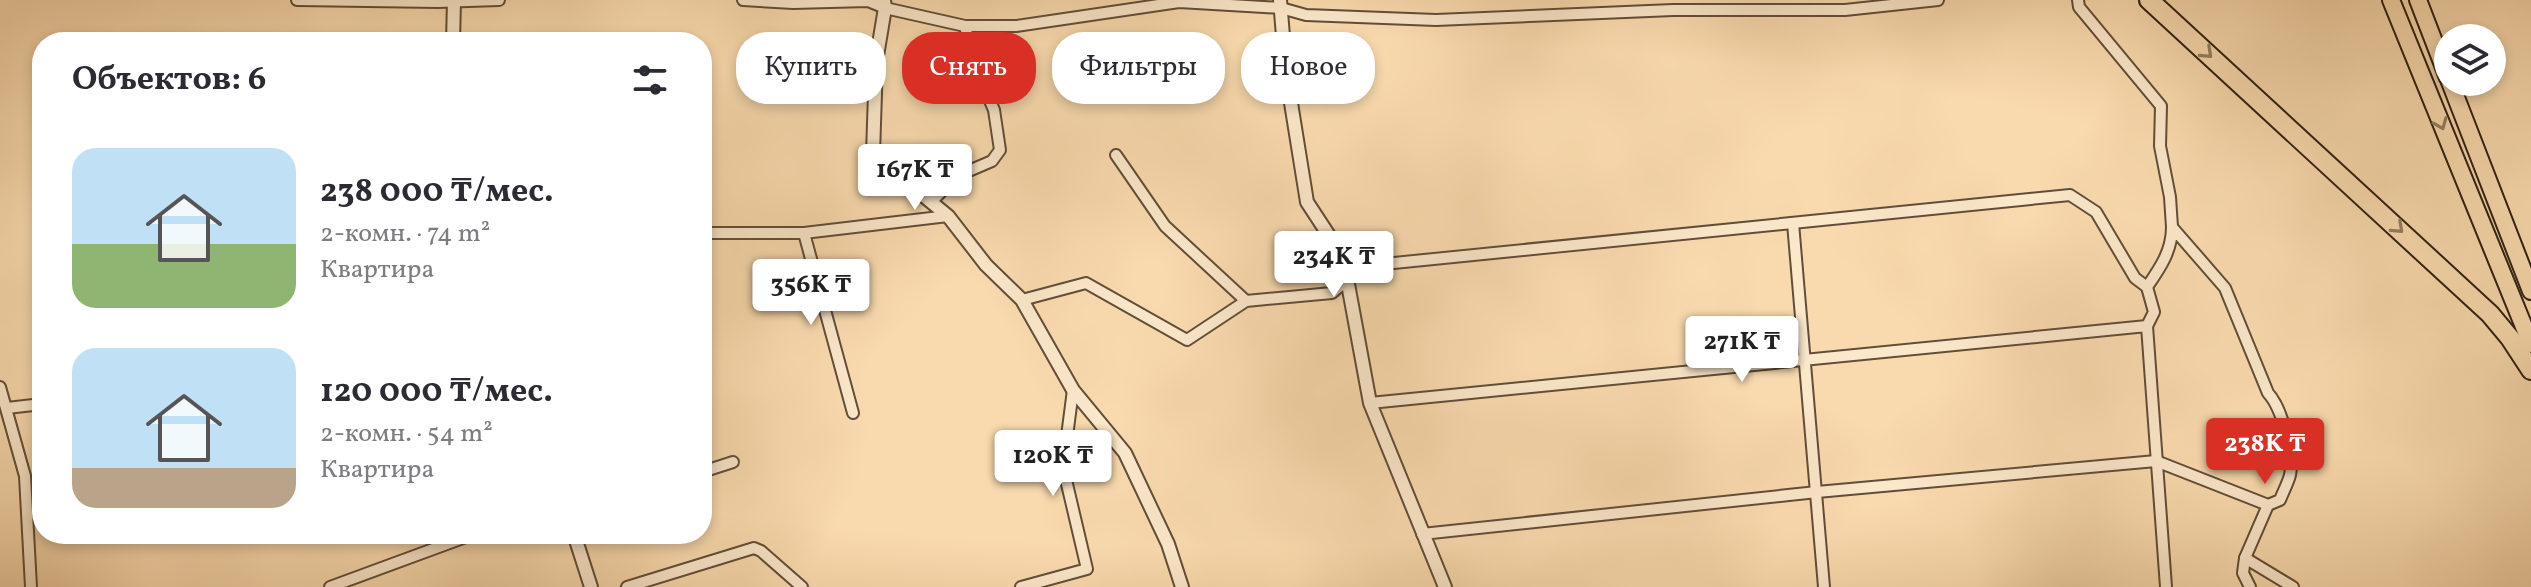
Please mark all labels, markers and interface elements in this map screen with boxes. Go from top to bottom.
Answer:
map controls [2434,24,2506,96]
button: layers [2434,24,2506,96]
chip: Купить [736,32,886,104]
chip: Снять [902,32,1036,104]
chip: Фильтры [1052,32,1225,104]
chip: Новое [1241,32,1375,104]
one-way arrow [2197,43,2212,57]
text: Объектов: 6 [72,57,267,104]
icon: filters [628,58,672,102]
one-way arrow [2432,116,2448,130]
pin: 167K ₸ [850,144,980,212]
text: 167K ₸ [876,152,954,188]
text: 238 000 ₸/мес. [320,169,554,216]
icon: home [136,180,232,276]
text: 2-комн. · 74 m² [320,216,490,252]
one-way arrow [2389,219,2404,233]
pin: 234K ₸ [1269,231,1399,299]
text: 234K ₸ [1292,239,1376,275]
text: Квартира [320,252,434,288]
pin: 356K ₸ [746,259,876,327]
text: 356K ₸ [770,267,852,303]
pin: 271K ₸ [1677,316,1807,384]
text: 271K ₸ [1703,324,1781,360]
text: 120 000 ₸/мес. [320,369,553,416]
icon: home [136,380,232,476]
text: 2-комн. · 54 m² [320,416,493,452]
pin: 238K ₸ [2200,418,2330,486]
text: 238K ₸ [2224,426,2306,462]
pin: 120K ₸ [988,430,1118,498]
text: 120K ₸ [1013,438,1093,474]
text: Квартира [320,452,434,488]

